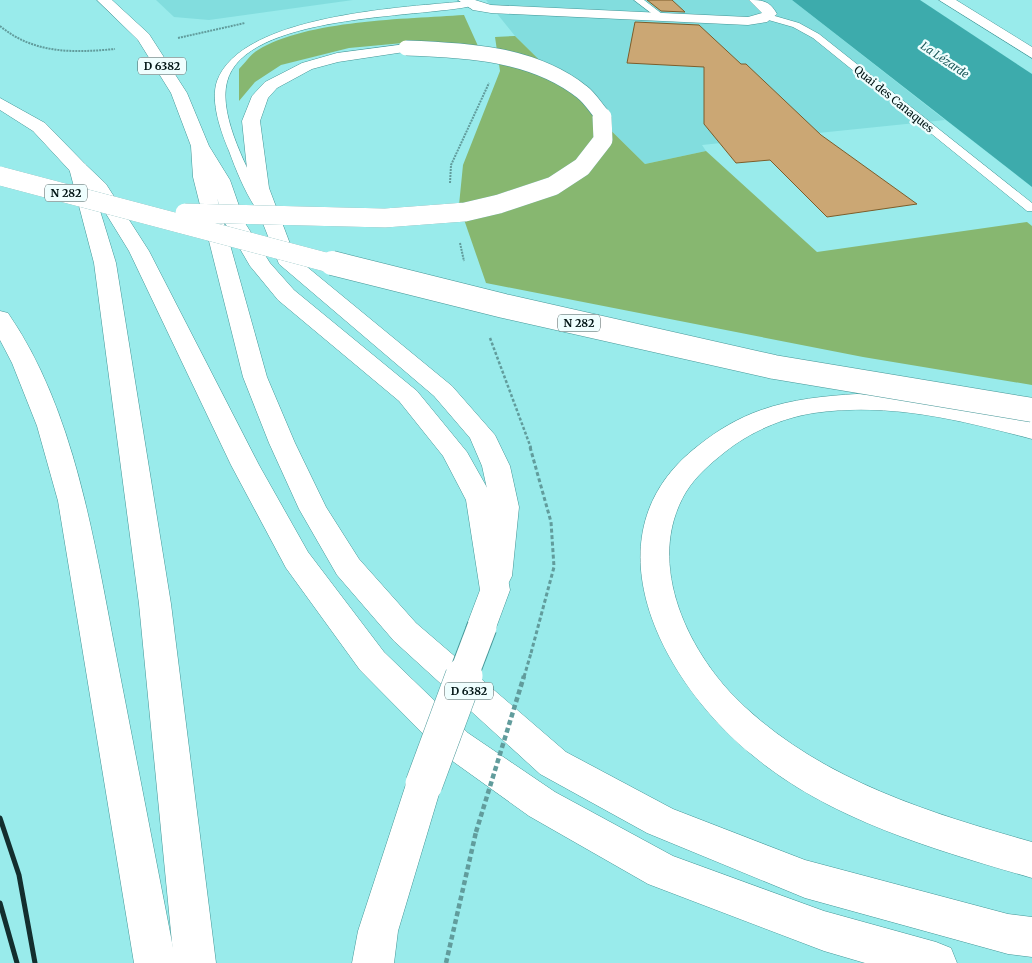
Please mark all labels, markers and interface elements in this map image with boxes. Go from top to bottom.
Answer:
water label: La Lézarde [918,39,972,81]
road number: D 6382 [138,58,186,74]
street label: Quai des Canaques [851,63,937,135]
road number: N 282 [45,184,87,202]
road number: N 282 [558,314,600,332]
road number: D 6382 [445,682,493,699]

